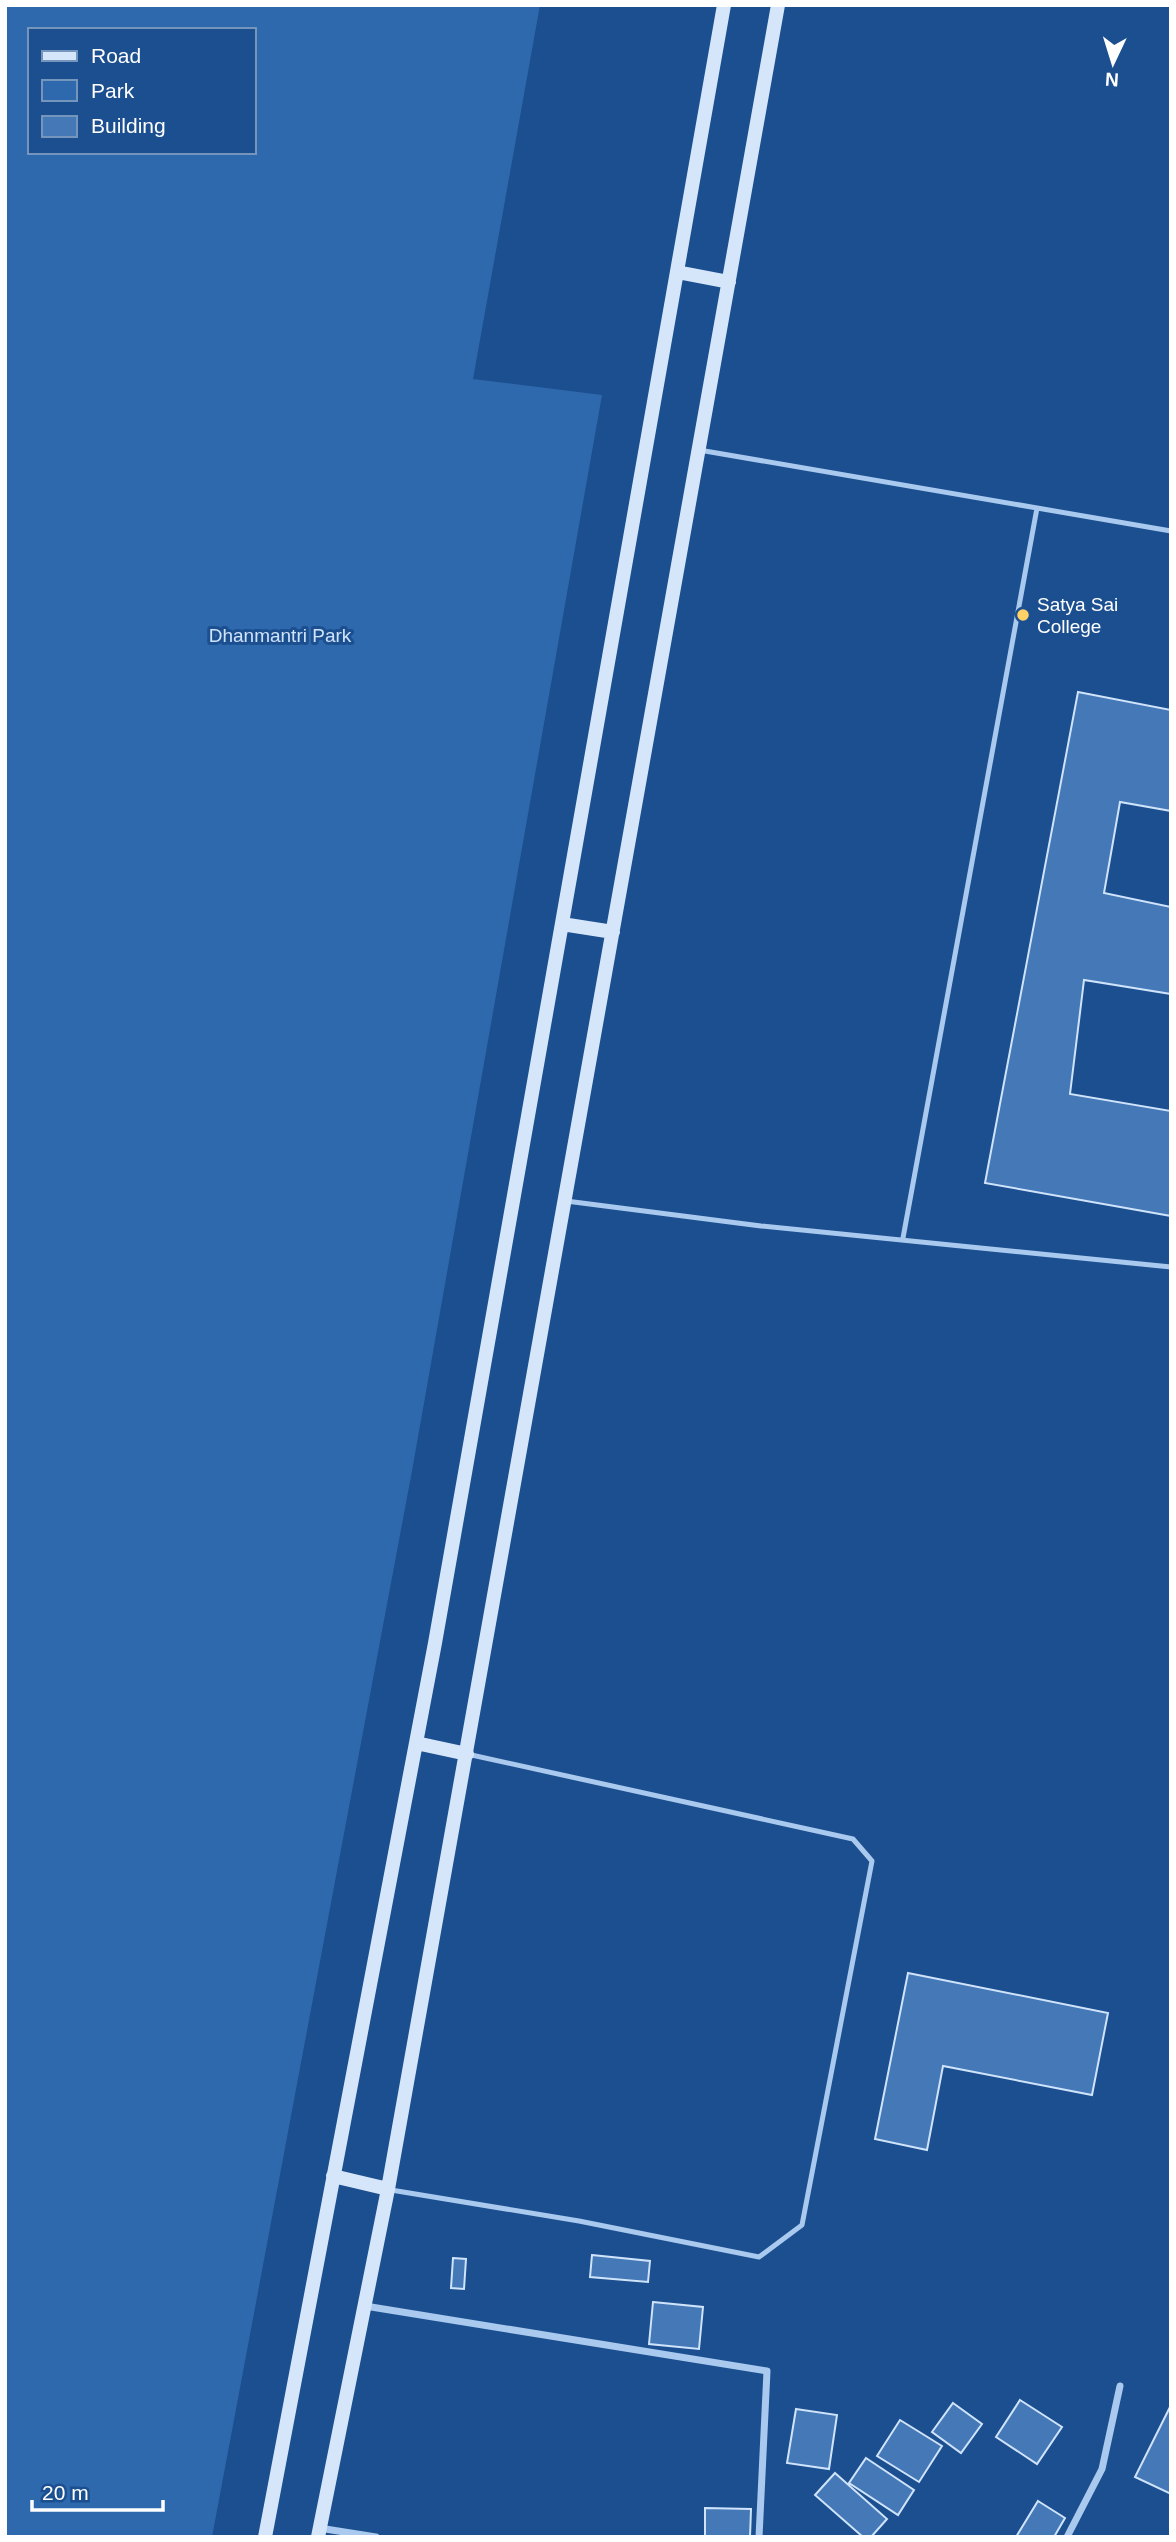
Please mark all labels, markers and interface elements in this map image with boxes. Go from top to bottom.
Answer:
legend [28,28,256,154]
north arrow [1078,28,1148,98]
text: Road [91,44,141,67]
text: N [1104,69,1119,90]
text: Park [91,79,135,102]
text: Building [91,114,166,137]
place label: Satya Sai College [1037,594,1118,637]
marker: Satya Sai College [1015,607,1031,623]
park label: Dhanmantri Park [209,625,352,646]
scale bar [32,2468,163,2512]
text: 20 m [42,2481,89,2504]

